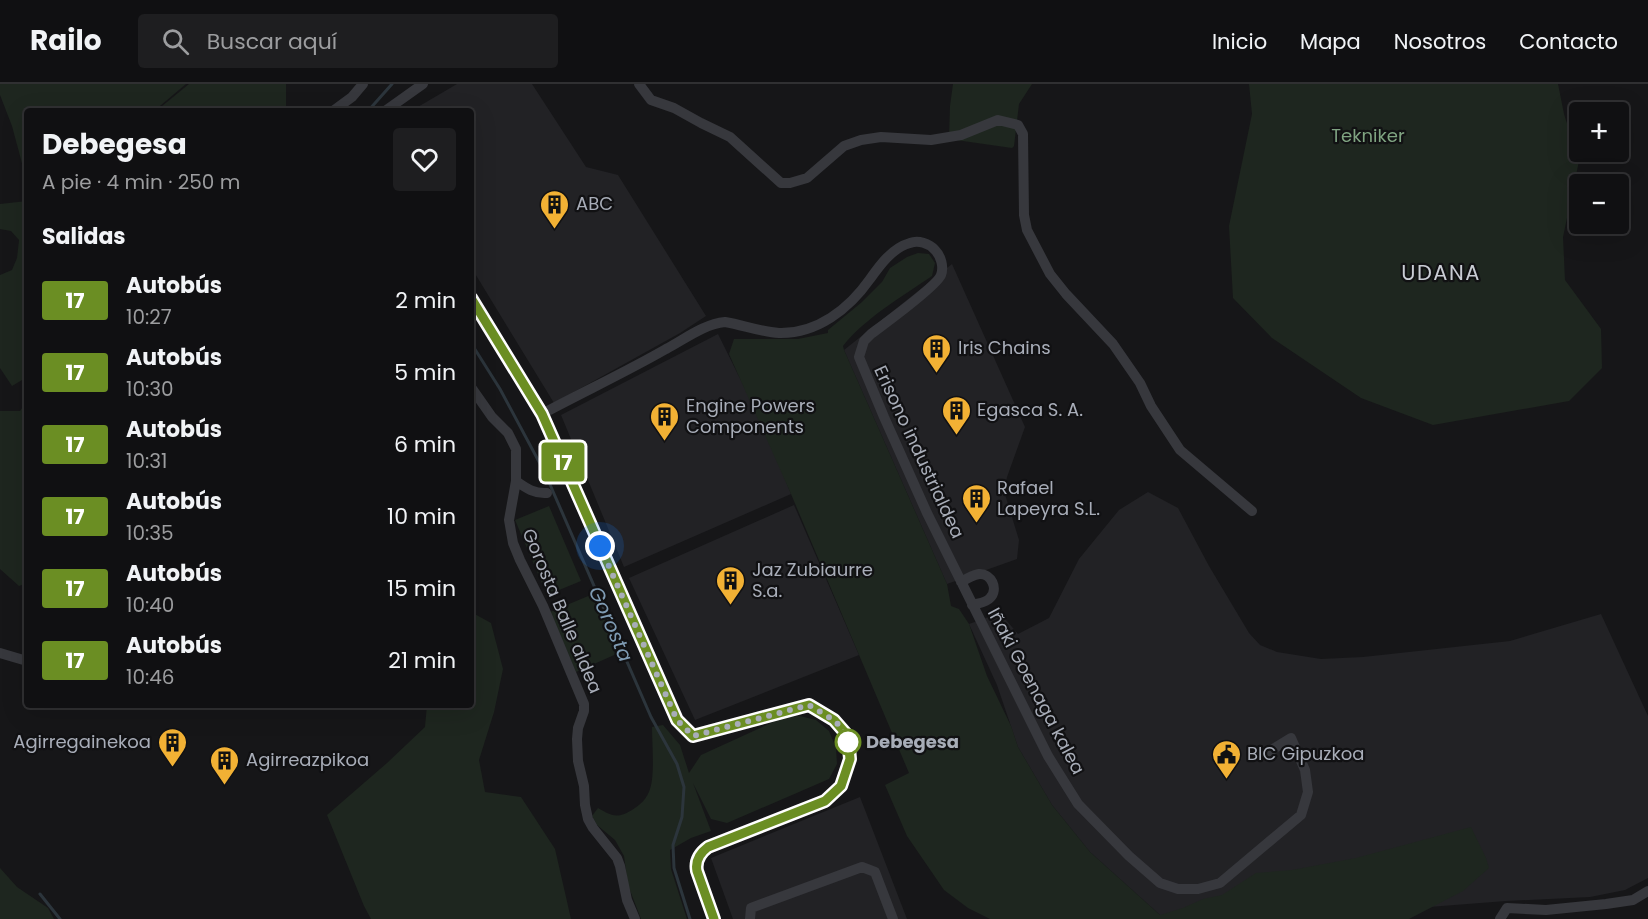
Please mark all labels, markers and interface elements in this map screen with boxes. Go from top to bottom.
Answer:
search box [138,14,558,68]
text: Railo [30,21,102,60]
icon: search [159,25,192,58]
text: Buscar aquí [207,26,337,57]
text: Inicio [1212,27,1267,56]
text: Mapa [1300,27,1361,56]
text: Nosotros [1394,27,1486,56]
text: Contacto [1519,27,1618,56]
map controls [1569,102,1629,234]
button: + [1569,102,1629,162]
park label: Tekniker [1331,123,1405,148]
text: Debegesa [42,125,187,164]
button: heart [393,128,456,191]
text: A pie · 4 min · 250 m [42,168,240,196]
button: − [1569,174,1629,234]
building icon: ABC [539,188,571,230]
place label: ABC [576,191,613,216]
text: Salidas [42,221,126,252]
district label: UDANA [1401,258,1481,287]
text: Autobús [126,270,222,301]
text: 2 min [395,285,456,316]
text: 17 [65,286,85,315]
text: 10:27 [126,303,172,331]
building icon: Iris Chains [921,332,953,374]
place label: Iris Chains [958,335,1051,360]
text: Autobús [126,342,222,373]
text: 5 min [394,357,456,388]
text: 17 [65,358,85,387]
street label: Erisono industrialdea [868,361,971,542]
text: 10:30 [126,375,174,403]
place label: Engine Powers Components [686,393,815,439]
building icon: Egasca S. A. [940,394,972,436]
place label: Egasca S. A. [977,397,1083,422]
building icon: Engine Powers Components [649,400,681,442]
text: Autobús [126,414,222,445]
text: 6 min [394,429,456,460]
text: 17 [65,430,85,459]
line badge: 17 [536,442,590,482]
text: 10:31 [126,447,167,475]
text: 17 [553,448,573,477]
place label: Rafael Lapeyra S.L. [997,475,1100,521]
building icon: Rafael Lapeyra S.L. [960,482,992,524]
text: Autobús [126,486,222,517]
text: 10 min [387,501,456,532]
text: 17 [65,502,85,531]
text: 10:35 [126,519,174,547]
street label: Gorosta Balle aldea [516,525,609,697]
your location [585,531,615,561]
place label: Jaz Zubiaurre S.a. [752,557,873,603]
text: Autobús [126,558,222,589]
building icon: Jaz Zubiaurre S.a. [715,564,747,606]
text: 15 min [387,573,456,604]
text: 17 [65,574,85,603]
water label: Gorosta [582,582,640,666]
text: 10:40 [126,591,174,619]
street label: Iñaki Goenaga kalea [982,603,1091,778]
text: Autobús [126,630,222,661]
text: 21 min [388,645,456,676]
text: 17 [65,646,85,675]
text: 10:46 [126,663,175,691]
building icon: Agirregainekoa [156,726,188,768]
place label: Agirregainekoa [13,729,151,754]
marker: Debegesa [835,729,861,755]
place label: Debegesa [866,729,959,754]
public building icon: BIC Gipuzkoa [1210,738,1242,780]
place label: BIC Gipuzkoa [1247,741,1364,766]
building icon: Agirreazpikoa [209,744,241,786]
place label: Agirreazpikoa [246,747,369,772]

